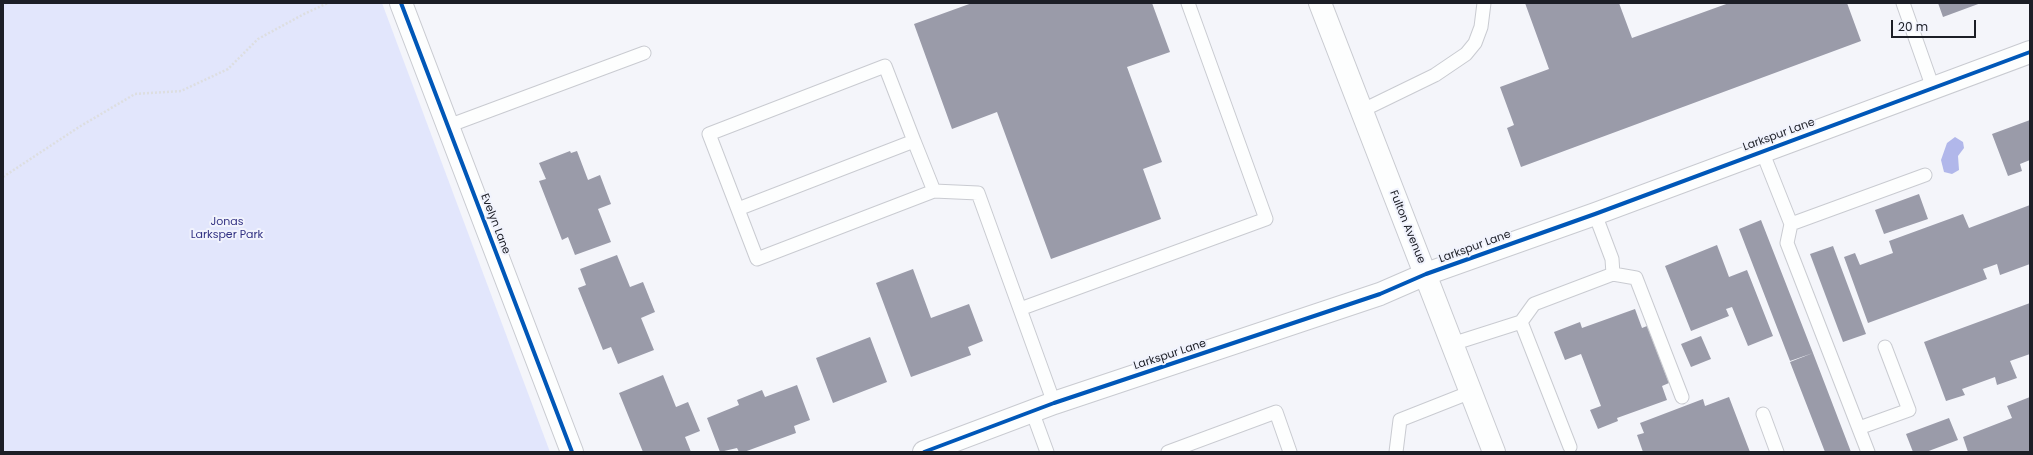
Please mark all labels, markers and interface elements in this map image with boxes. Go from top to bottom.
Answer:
scale bar [1893,12,1978,38]
text: 20 m [1898,18,1928,35]
street label: Larkspur Lane [1741,116,1817,154]
street label: Fulton Avenue [1386,189,1428,265]
street label: Evelyn Lane [477,192,513,256]
park label: Jonas Larksper Park [191,215,263,241]
street label: Larkspur Lane [1437,228,1513,266]
street label: Larkspur Lane [1132,337,1208,373]

